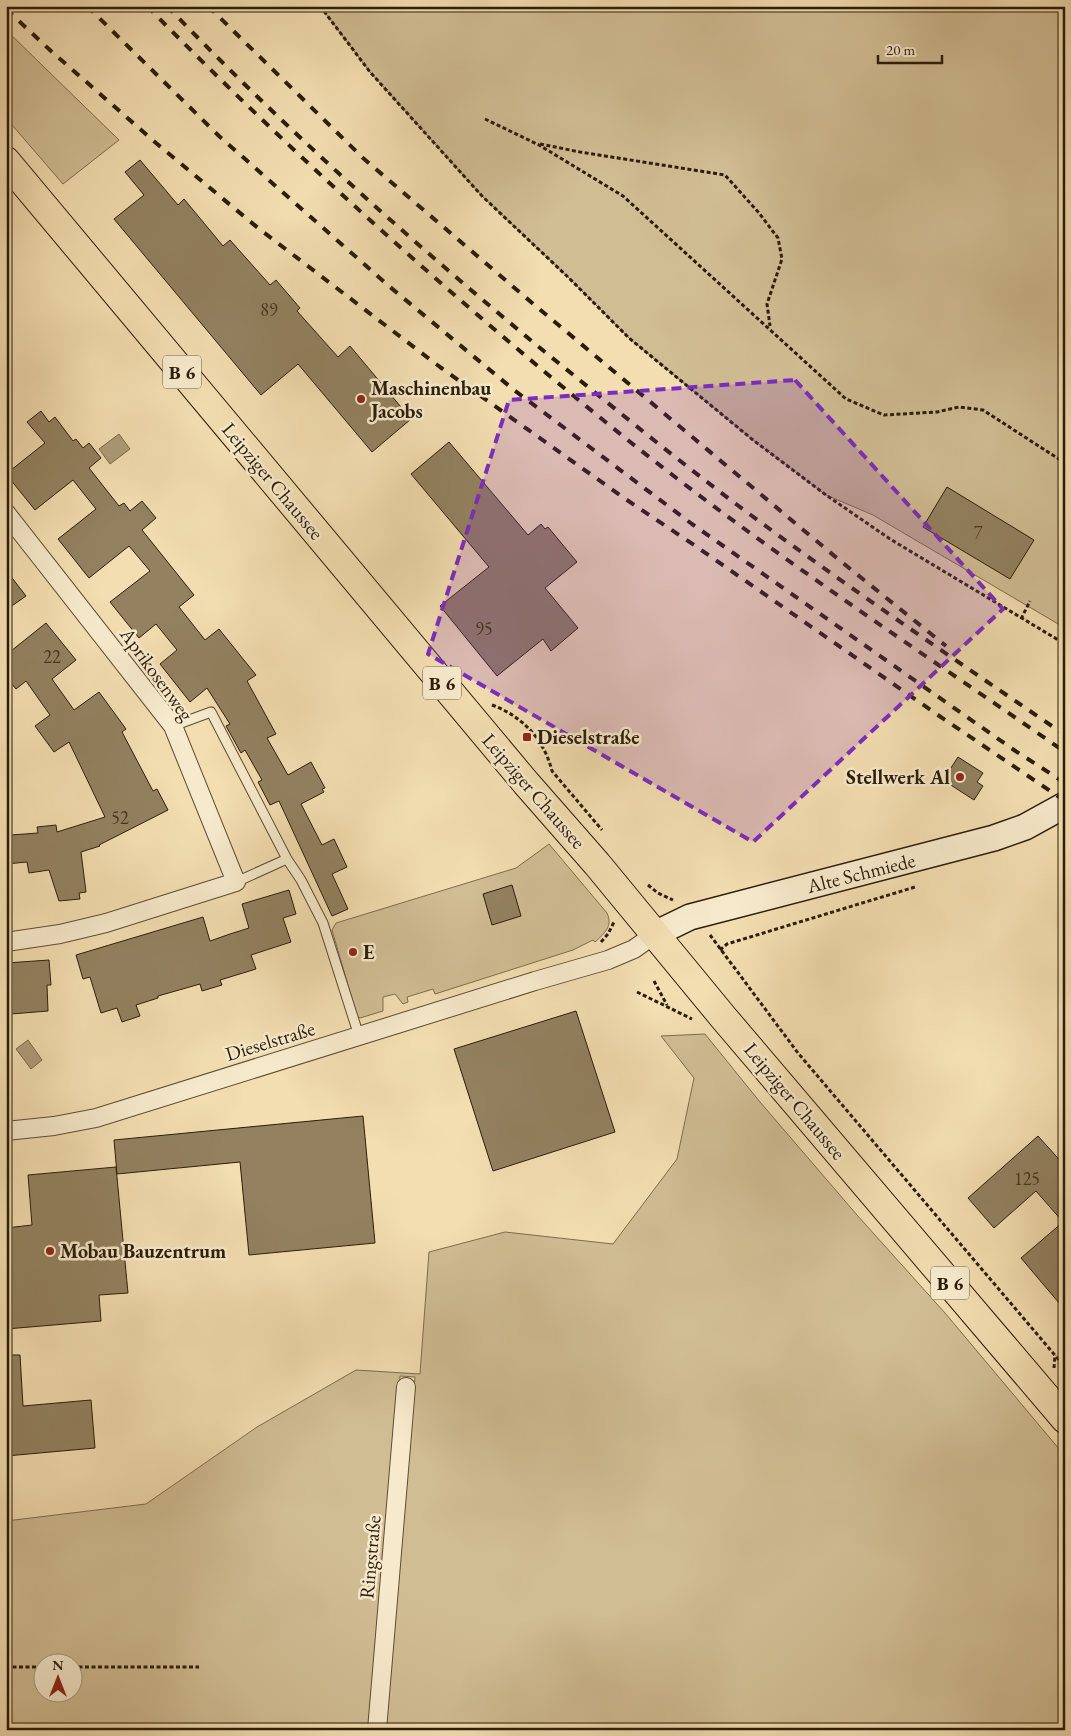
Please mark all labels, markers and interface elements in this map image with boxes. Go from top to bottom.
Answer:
scale bar [878,32,942,64]
text: 20 m [886,40,915,59]
house number: 89 [260,298,278,321]
road number: B 6 [163,356,201,388]
place label: Maschinenbau Jacobs [369,375,491,424]
marker: Maschinenbau Jacobs [355,393,367,405]
street label: Leipziger Chaussee [216,417,330,545]
house number: 7 [974,521,983,544]
house number: 95 [475,617,493,640]
street label: Aprikosenweg [114,621,200,726]
house number: 22 [43,645,61,668]
road number: B 6 [423,666,461,700]
place label: Dieselstraße [537,724,639,750]
street label: Leipziger Chaussee [476,728,592,855]
marker: Dieselstraße [521,731,533,743]
place label: Stellwerk Al [846,764,950,790]
marker: Stellwerk Al [954,771,966,783]
house number: 52 [111,806,129,829]
street label: Alte Schmiede [803,847,918,899]
place label: E [363,939,375,965]
marker: E [347,946,359,958]
street label: Dieselstraße [222,1015,318,1067]
street label: Leipziger Chaussee [738,1037,852,1165]
house number: 125 [1014,1167,1040,1190]
place label: Mobau Bauzentrum [60,1238,226,1264]
marker: Mobau Bauzentrum [44,1245,56,1257]
road number: B 6 [931,1266,969,1300]
street label: Ringstraße [353,1514,387,1600]
north arrow [32,1654,82,1704]
text: N [52,1656,64,1674]

